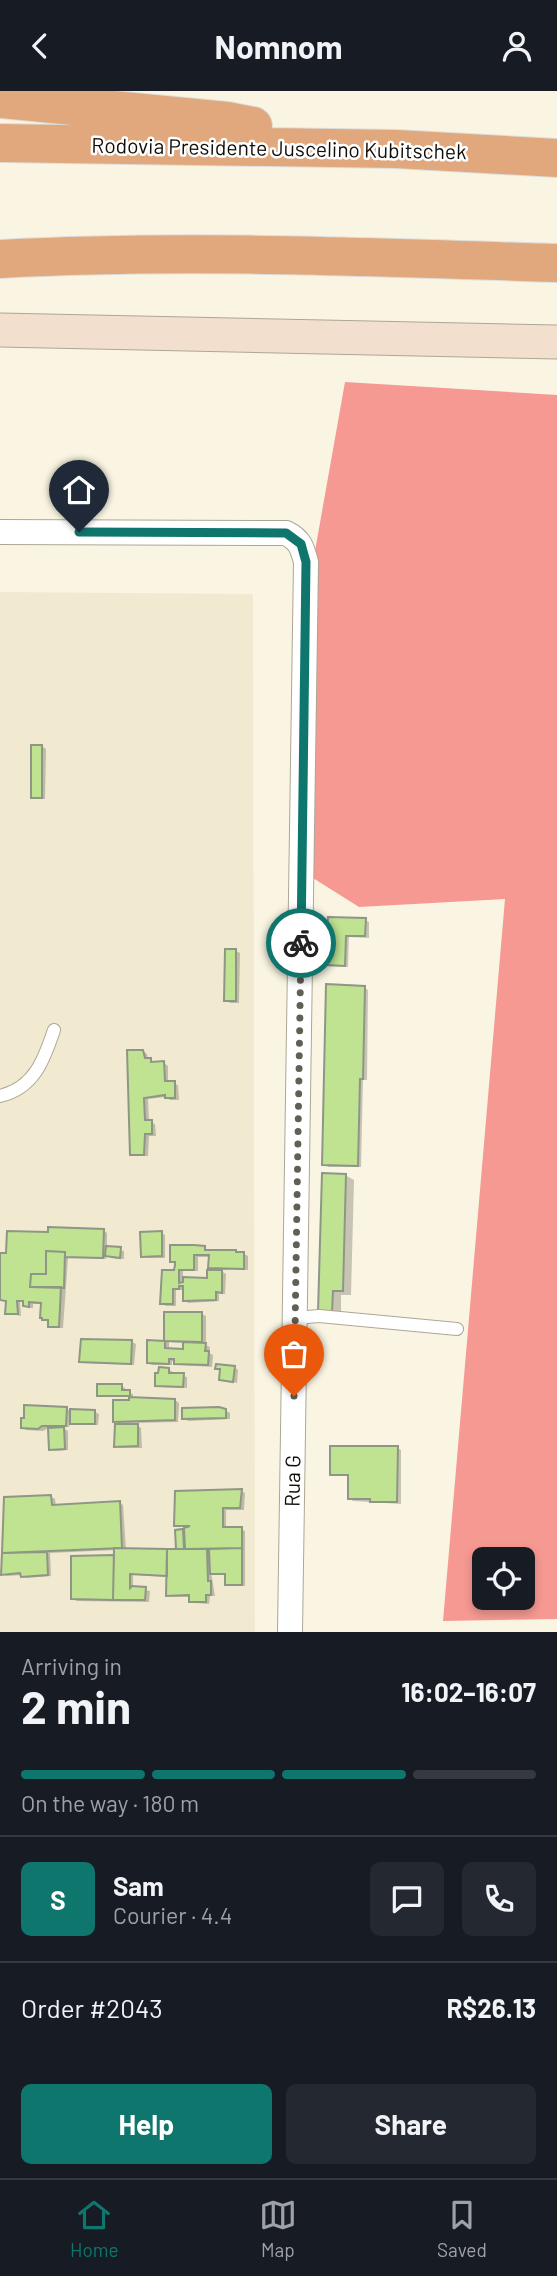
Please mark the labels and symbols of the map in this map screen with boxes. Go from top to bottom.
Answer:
street label: Rodovia Presidente Juscelino Kubitschek [91,132,467,163]
pin [49,460,109,532]
courier [266,908,336,978]
pin [264,1324,324,1396]
street label: Rua G [279,1455,304,1507]

